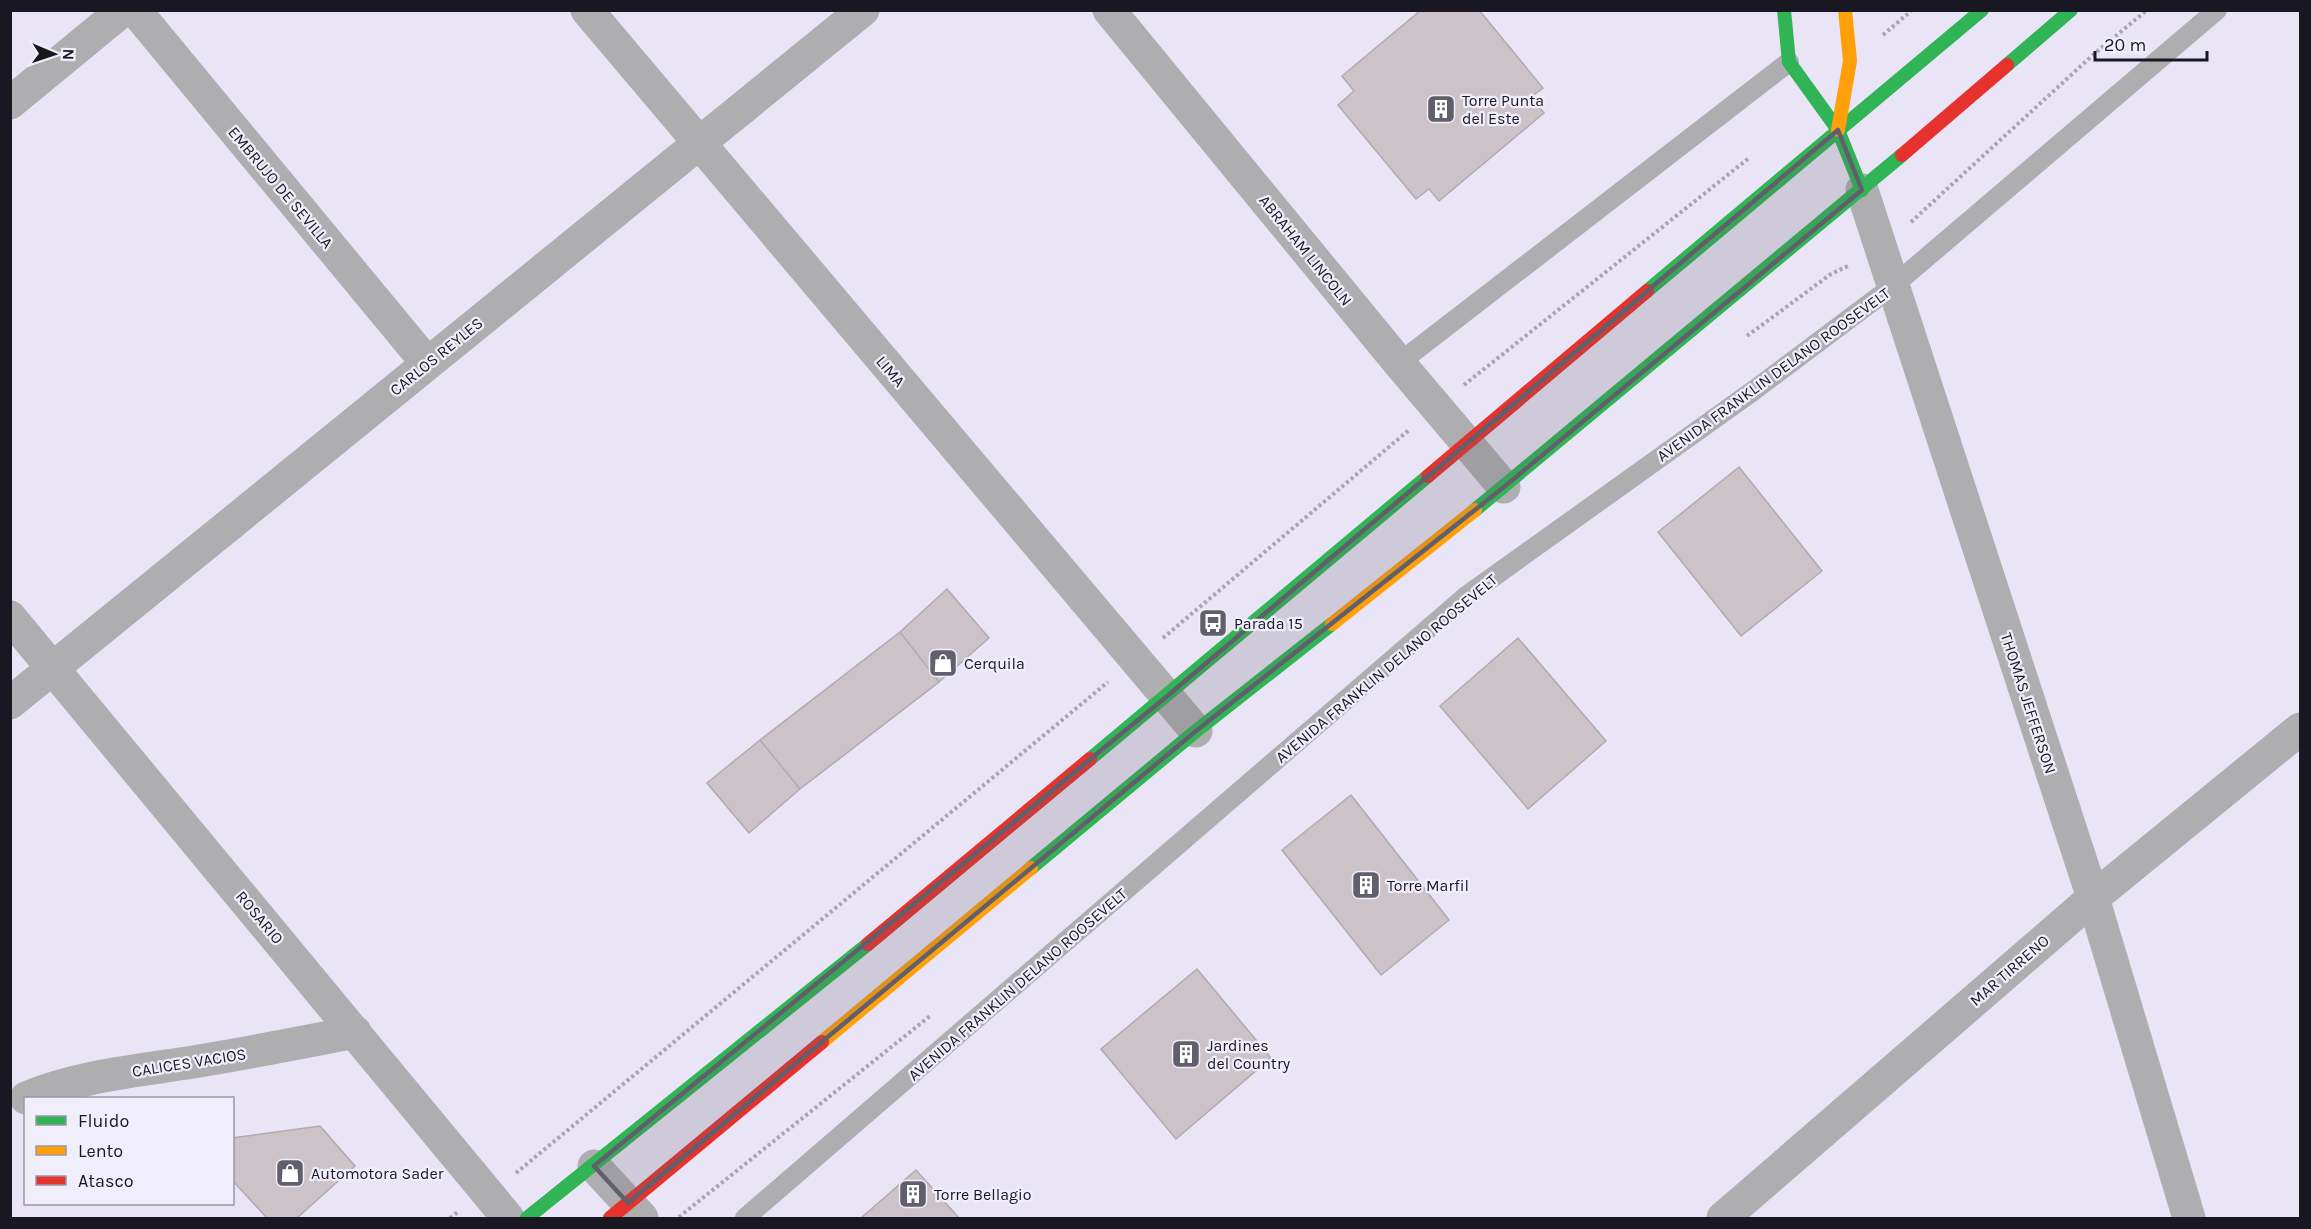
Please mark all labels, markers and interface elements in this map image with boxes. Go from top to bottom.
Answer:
north arrow [24,24,84,84]
scale bar [2095,24,2208,62]
text: 20 m [2104,34,2146,56]
text: N [59,48,78,61]
place label: Torre Punta del Este [1462,91,1544,128]
building icon: Torre Punta del Este [1425,93,1457,125]
street label: EMBRUJO DE SEVILLA [224,123,337,252]
street label: ABRAHAM LINCOLN [1255,191,1356,309]
street label: AVENIDA FRANKLIN DELANO ROOSEVELT [1653,283,1894,465]
street label: CARLOS REYLES [386,313,487,400]
street label: LIMA [872,352,909,391]
street label: AVENIDA FRANKLIN DELANO ROOSEVELT [1272,570,1501,767]
bus stop icon: Parada 15 [1197,607,1229,639]
place label: Parada 15 [1234,614,1303,633]
street label: THOMAS JEFFERSON [1997,630,2060,776]
shop icon: Cerquila [927,647,959,679]
place label: Cerquila [964,654,1025,673]
building icon: Torre Marfil [1350,869,1382,901]
place label: Torre Marfil [1387,876,1469,895]
street label: AVENIDA FRANKLIN DELANO ROOSEVELT [904,884,1131,1085]
street label: ROSARIO [232,887,287,948]
street label: MAR TIRRENO [1966,931,2053,1010]
place label: Jardines del Country [1207,1036,1291,1073]
building icon: Jardines del Country [1170,1038,1202,1070]
street label: CALICES VACIOS [131,1044,247,1081]
legend [24,1097,234,1205]
text: Fluido [78,1110,129,1132]
text: Lento [78,1140,123,1162]
shop icon: Automotora Sader [274,1157,306,1189]
place label: Automotora Sader [311,1164,444,1183]
text: Atasco [78,1170,134,1192]
building icon: Torre Bellagio [897,1178,929,1210]
place label: Torre Bellagio [934,1185,1032,1204]

